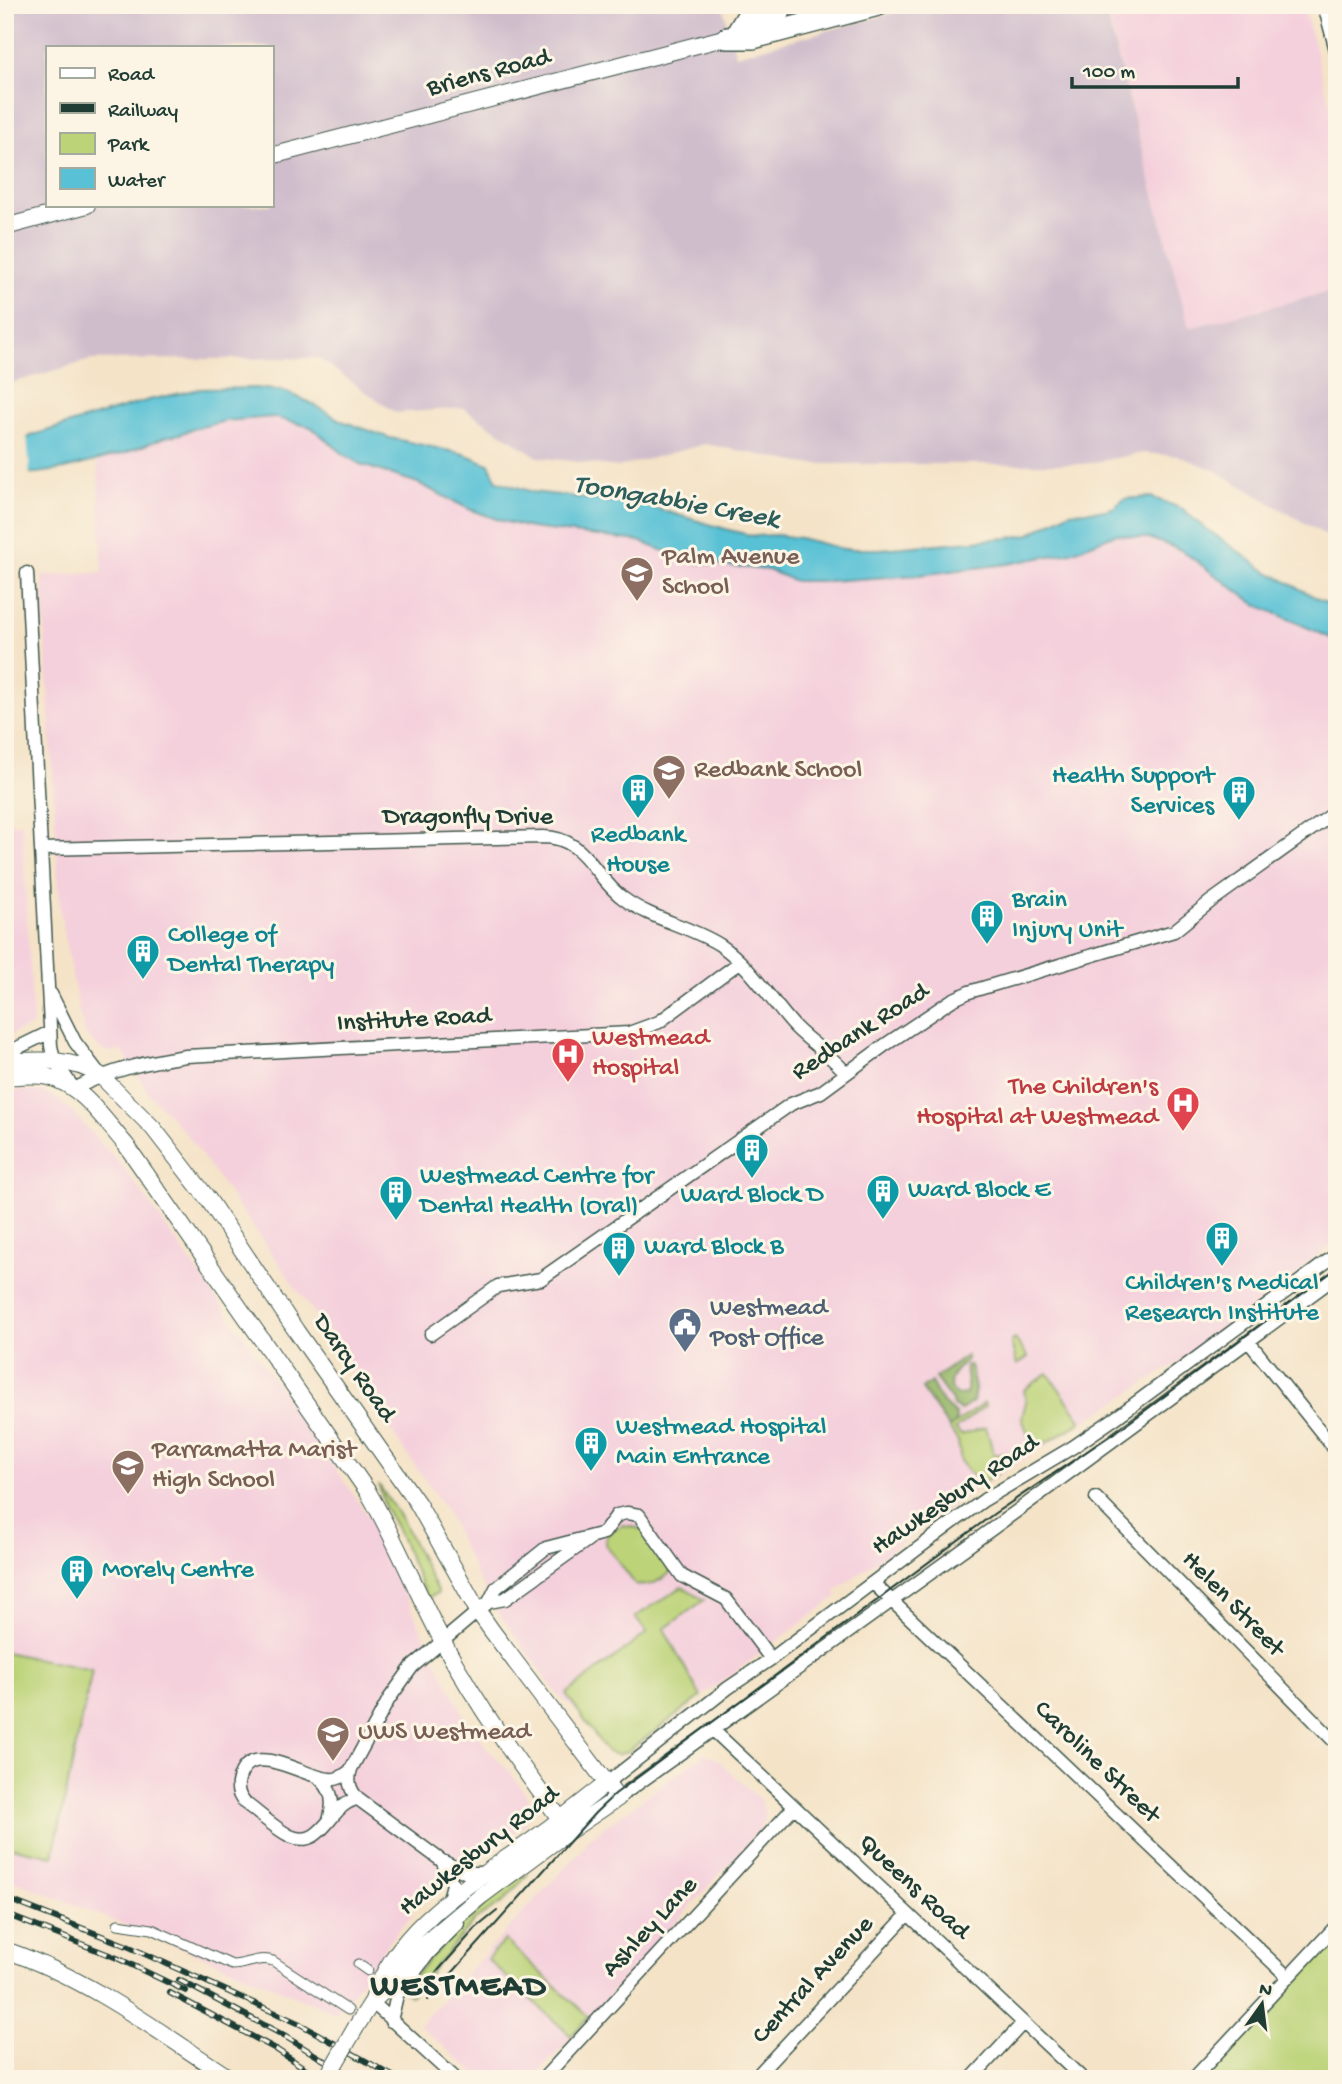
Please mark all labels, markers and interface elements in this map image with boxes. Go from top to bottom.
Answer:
street label: Briens Road [423,42,556,106]
legend [46,46,273,206]
scale bar [1072,46,1239,90]
text: 100 m [1082,61,1135,86]
text: Road [108,64,156,89]
text: Railway [108,100,178,125]
text: Park [107,134,151,159]
text: Water [108,170,166,195]
water label: Toongabbie Creek [571,469,784,538]
place label: Palm Avenue School [661,543,800,604]
school or university icon: Palm Avenue School [618,554,656,603]
school or university icon: Redbank School [650,752,688,801]
place label: Redbank School [694,756,862,787]
place label: Health Support Services [1052,762,1216,823]
building icon: Redbank House [619,771,657,820]
building icon: Health Support Services [1220,773,1258,822]
street label: Dragonfly Drive [381,803,554,834]
place label: Redbank House [591,821,688,882]
place label: Brain Injury Unit [1011,886,1125,947]
building icon: Brain Injury Unit [968,897,1006,946]
place label: College of Dental Therapy [166,921,334,982]
building icon: College of Dental Therapy [124,932,162,981]
street label: Redbank Road [787,976,937,1089]
street label: Institute Road [336,1001,494,1041]
place label: Westmead Hospital [592,1024,711,1085]
hospital icon: Westmead Hospital [549,1035,587,1084]
place label: The Children's Hospital at Westmead [916,1073,1160,1134]
hospital icon: The Children's Hospital at Westmead [1164,1084,1202,1133]
building icon: Ward Block D [733,1131,771,1180]
place label: Westmead Centre for Dental Health (Oral) [418,1162,656,1223]
building icon: Ward Block E [864,1172,902,1221]
building icon: Westmead Centre for Dental Health (Oral) [377,1173,415,1222]
place label: Ward Block E [908,1176,1051,1207]
place label: Ward Block D [680,1181,824,1212]
building icon: Children's Medical Research Institute [1203,1219,1241,1268]
building icon: Ward Block B [600,1229,638,1278]
place label: Ward Block B [644,1233,784,1264]
place label: Children's Medical Research Institute [1125,1269,1320,1330]
place label: Westmead Post Office [709,1294,829,1355]
public building icon: Westmead Post Office [666,1305,704,1354]
street label: Darcy Road [303,1307,403,1431]
place label: Westmead Hospital Main Entrance [616,1413,827,1474]
building icon: Westmead Hospital Main Entrance [572,1424,610,1473]
street label: Hawkesbury Road [867,1428,1047,1563]
place label: Parramatta Marist High School [151,1436,358,1497]
school or university icon: Parramatta Marist High School [109,1447,147,1496]
street label: Helen Street [1174,1546,1292,1666]
building icon: Morely Centre [58,1552,96,1601]
place label: Morely Centre [102,1556,255,1587]
street label: Caroline Street [1026,1695,1167,1833]
school or university icon: UWS Westmead [314,1714,352,1763]
place label: UWS Westmead [358,1718,532,1749]
street label: Hawkesbury Road [394,1779,568,1924]
street label: Queens Road [851,1828,977,1949]
street label: Ashley Lane [596,1871,706,1985]
street label: Central Avenue [747,1910,882,2052]
north arrow [1226,1968,1296,2038]
district label: WESTMEAD [369,1969,548,2007]
text: N [1256,1978,1274,2004]

